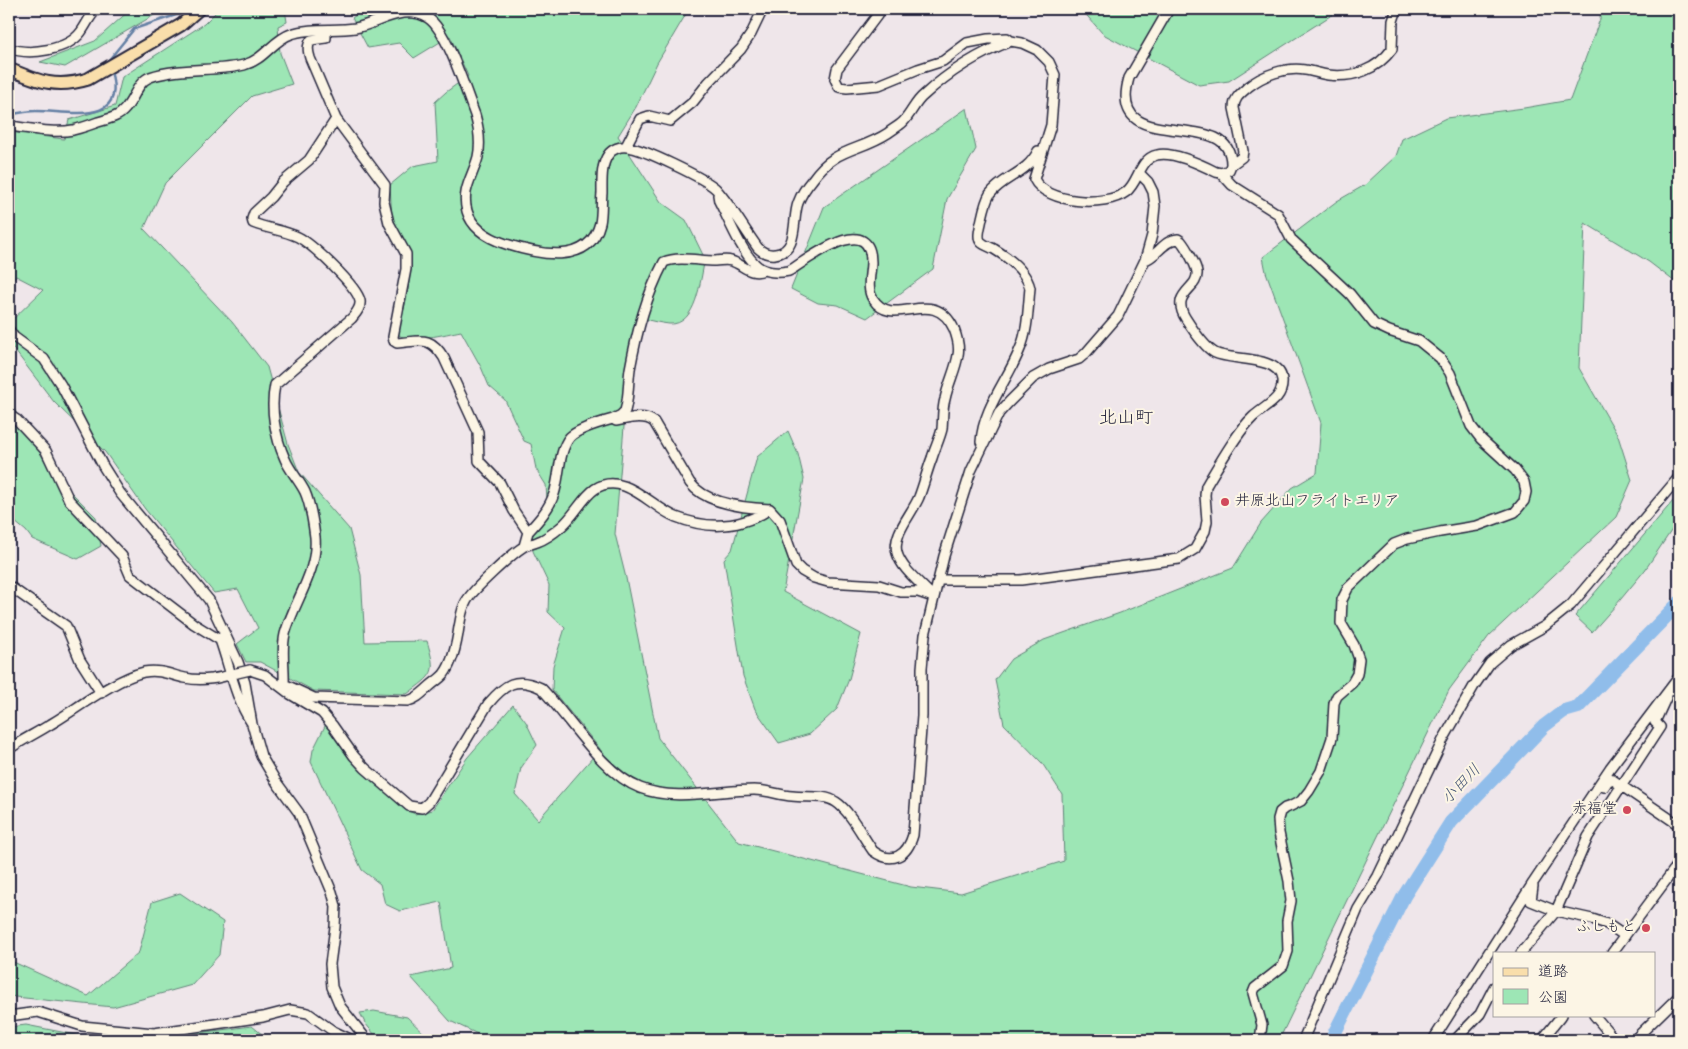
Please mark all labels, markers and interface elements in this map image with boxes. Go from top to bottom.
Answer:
district label: 北山町 [1099,407,1153,432]
place label: 井原北山フライトエリア [1235,491,1399,513]
marker: 井原北山フライトエリア [1219,496,1231,508]
water label: 小田川 [1437,760,1487,810]
place label: 赤福堂 [1572,799,1617,821]
marker: 赤福堂 [1621,804,1633,816]
place label: ふしもと [1576,917,1636,939]
marker: ふしもと [1640,922,1652,934]
legend [1493,952,1656,1016]
text: 道路 [1538,962,1568,984]
text: 公園 [1538,988,1568,1010]

